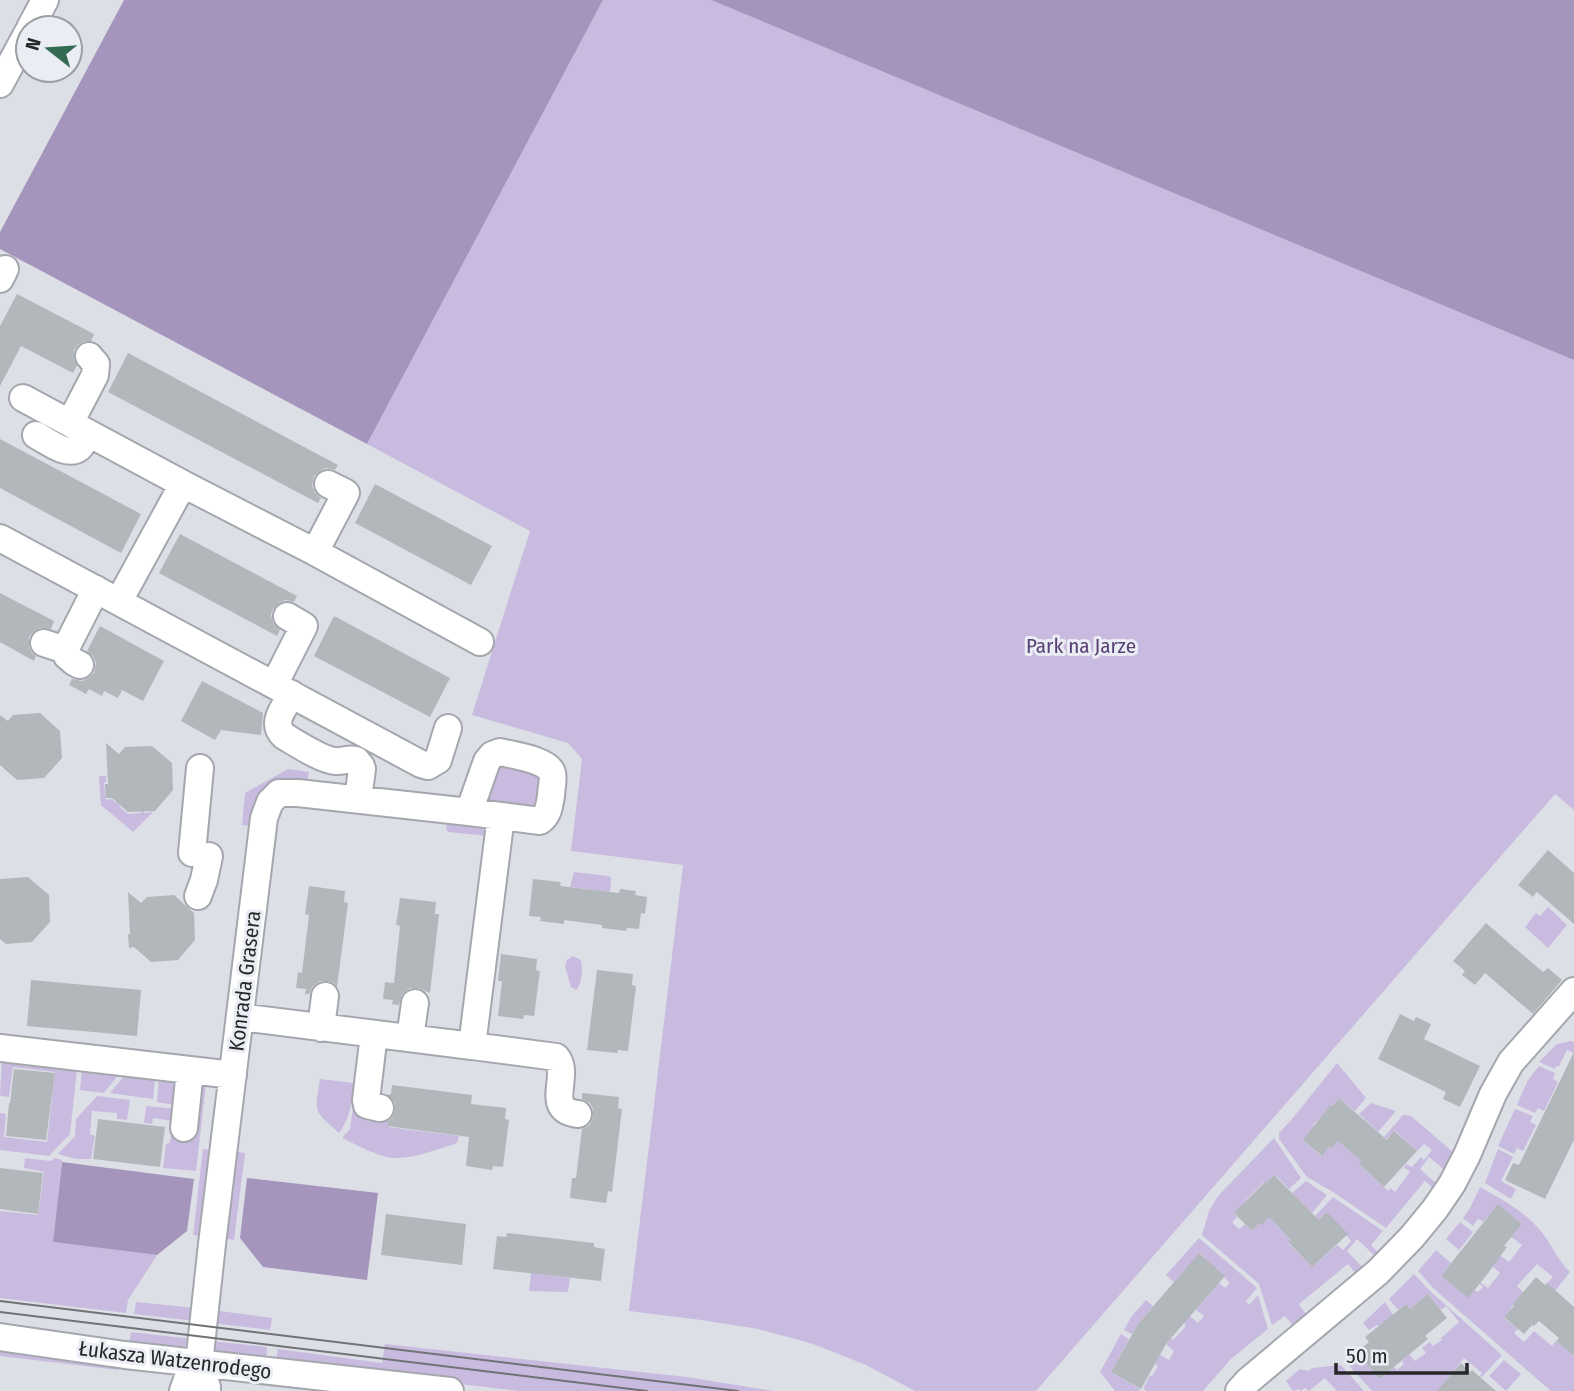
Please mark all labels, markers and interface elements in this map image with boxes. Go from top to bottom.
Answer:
north arrow [14,14,84,84]
text: N [21,35,46,53]
park label: Park na Jarze [1026,633,1136,659]
street label: Konrada Grasera [223,909,267,1053]
scale bar [1336,1332,1467,1376]
street label: Łukasza Watzenrodego [77,1335,273,1385]
text: 50 m [1346,1343,1388,1369]

